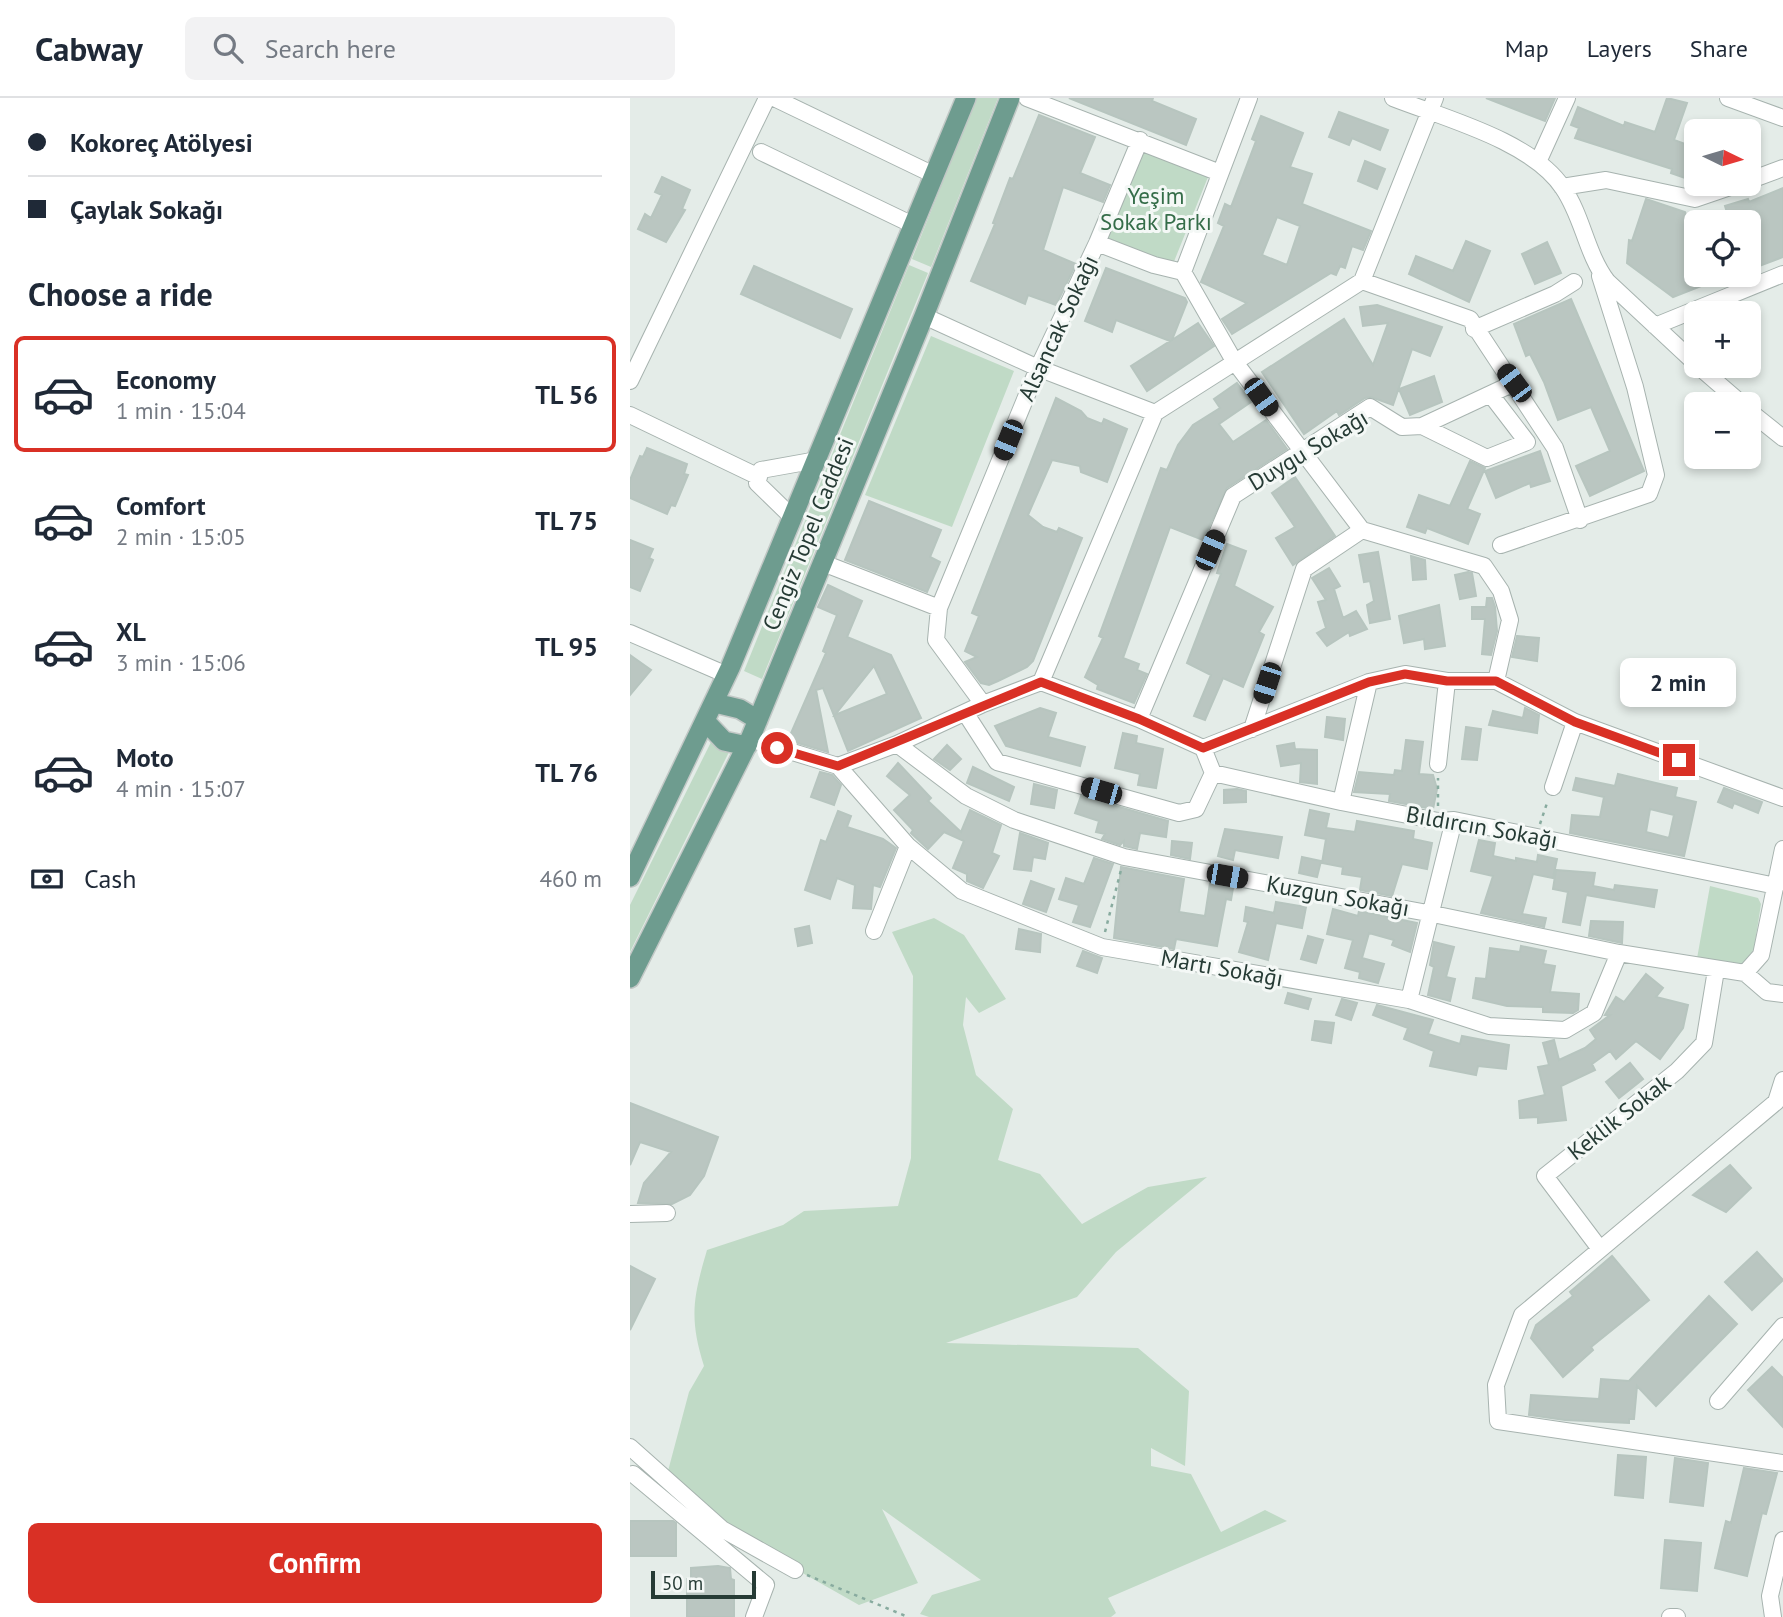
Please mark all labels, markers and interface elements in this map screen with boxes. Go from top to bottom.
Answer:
search box [185,17,675,80]
text: Cabway [35,27,143,70]
icon: search [209,29,247,67]
text: Search here [265,32,396,65]
text: Map [1505,33,1549,64]
text: Layers [1587,33,1652,64]
text: Share [1690,33,1748,64]
north arrow [1684,119,1760,196]
map controls [1684,119,1761,469]
text: Kokoreç Atölyesi [70,126,253,159]
park label: Yeşim Sokak Parkı [1100,181,1212,236]
text: Çaylak Sokağı [70,193,223,226]
button: locate [1684,210,1761,287]
street label: Alsancak Sokağı [1011,250,1104,405]
text: Choose a ride [28,273,213,315]
button: + [1684,301,1761,378]
car [1493,360,1536,406]
icon: car [32,363,95,426]
text: Economy [116,363,216,396]
car [1241,374,1282,420]
text: TL 56 [535,378,598,411]
button: − [1684,392,1761,469]
text: 1 min · 15:04 [116,396,246,425]
street label: Duygu Sokağı [1243,403,1373,497]
car [991,417,1026,463]
street label: Cengiz Topel Caddesi [756,433,860,635]
icon: car [32,489,95,552]
text: Comfort [116,489,206,522]
text: TL 75 [535,504,598,537]
text: 2 min · 15:05 [116,522,246,551]
car [1193,527,1228,573]
icon: car [32,615,95,678]
text: XL [116,615,146,648]
text: TL 95 [535,630,598,663]
text: 3 min · 15:06 [116,648,246,677]
callout: 2 min [1621,658,1737,708]
car [1251,660,1284,706]
text: 2 min [1650,668,1706,697]
route start [761,732,793,764]
icon: car [32,741,95,804]
text: Moto [116,741,174,774]
route end [1663,744,1695,776]
text: TL 76 [535,756,598,789]
text: 4 min · 15:07 [116,774,246,803]
car [1078,775,1125,807]
street label: Bıldırcın Sokağı [1404,799,1560,854]
icon: cash [28,860,66,898]
text: Cash [84,862,136,895]
car [1205,862,1250,890]
text: 460 m [540,864,602,893]
street label: Kuzgun Sokağı [1264,869,1412,922]
street label: Martı Sokağı [1159,942,1286,993]
street label: Keklik Sokak [1561,1067,1676,1166]
button: Confirm [28,1523,602,1603]
scale bar [651,1568,756,1600]
text: 50 m [662,1571,703,1595]

